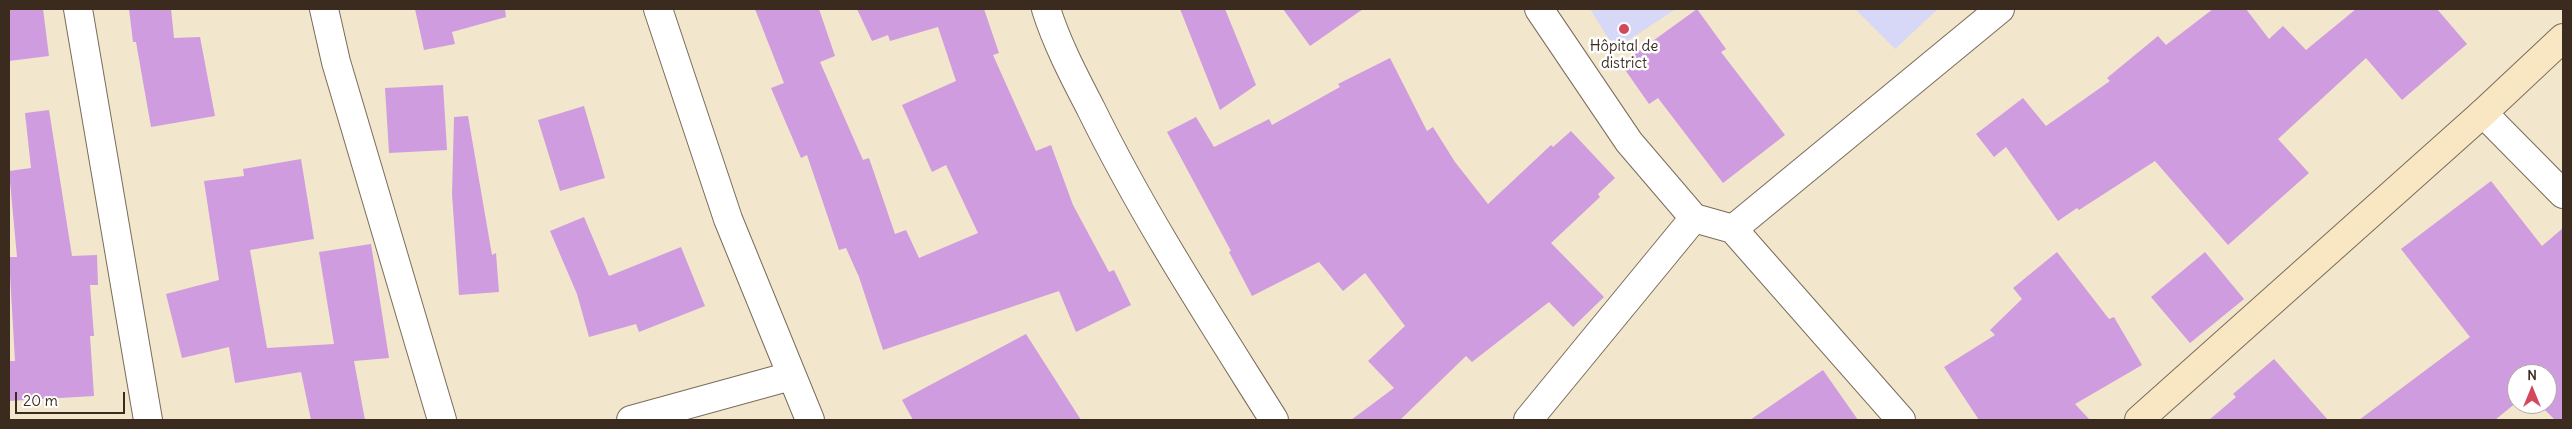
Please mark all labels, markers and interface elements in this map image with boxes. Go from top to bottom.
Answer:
marker: Hôpital de district [1617,22,1631,36]
place label: Hôpital de district [1590,38,1658,73]
north arrow [2507,364,2557,414]
text: N [2527,366,2537,384]
scale bar [18,382,128,414]
text: 20 m [23,391,58,410]

